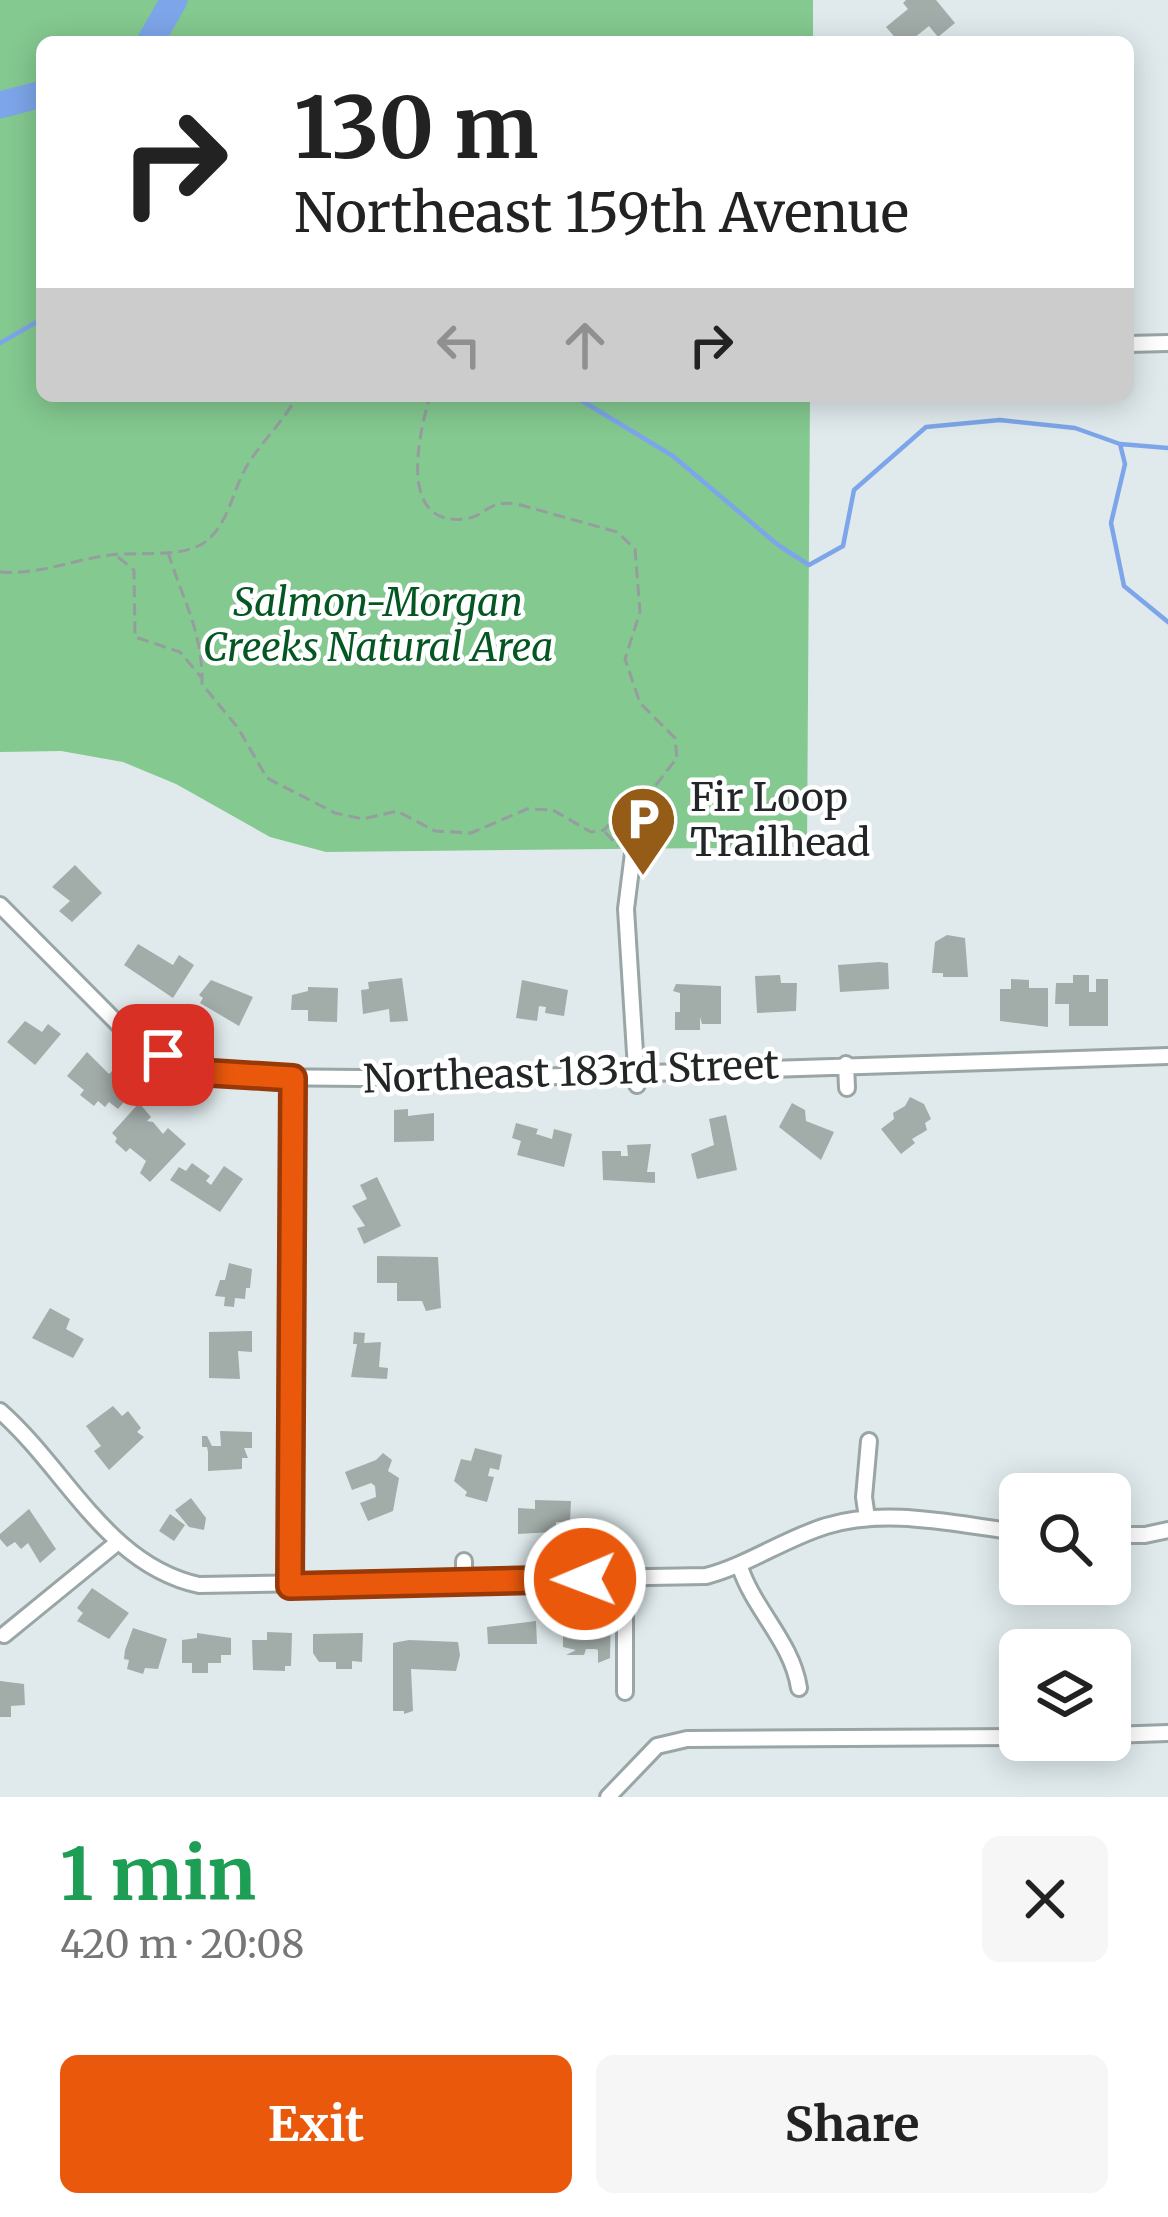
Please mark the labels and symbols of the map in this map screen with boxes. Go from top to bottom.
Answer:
park label: Salmon-Morgan Creeks Natural Area [203,578,553,672]
place label: Fir Loop Trailhead [690,773,870,867]
parking icon: Fir Loop Trailhead [608,784,678,878]
pin [112,1004,214,1106]
street label: Northeast 183rd Street [362,1040,780,1104]
position arrow [522,1516,648,1642]

